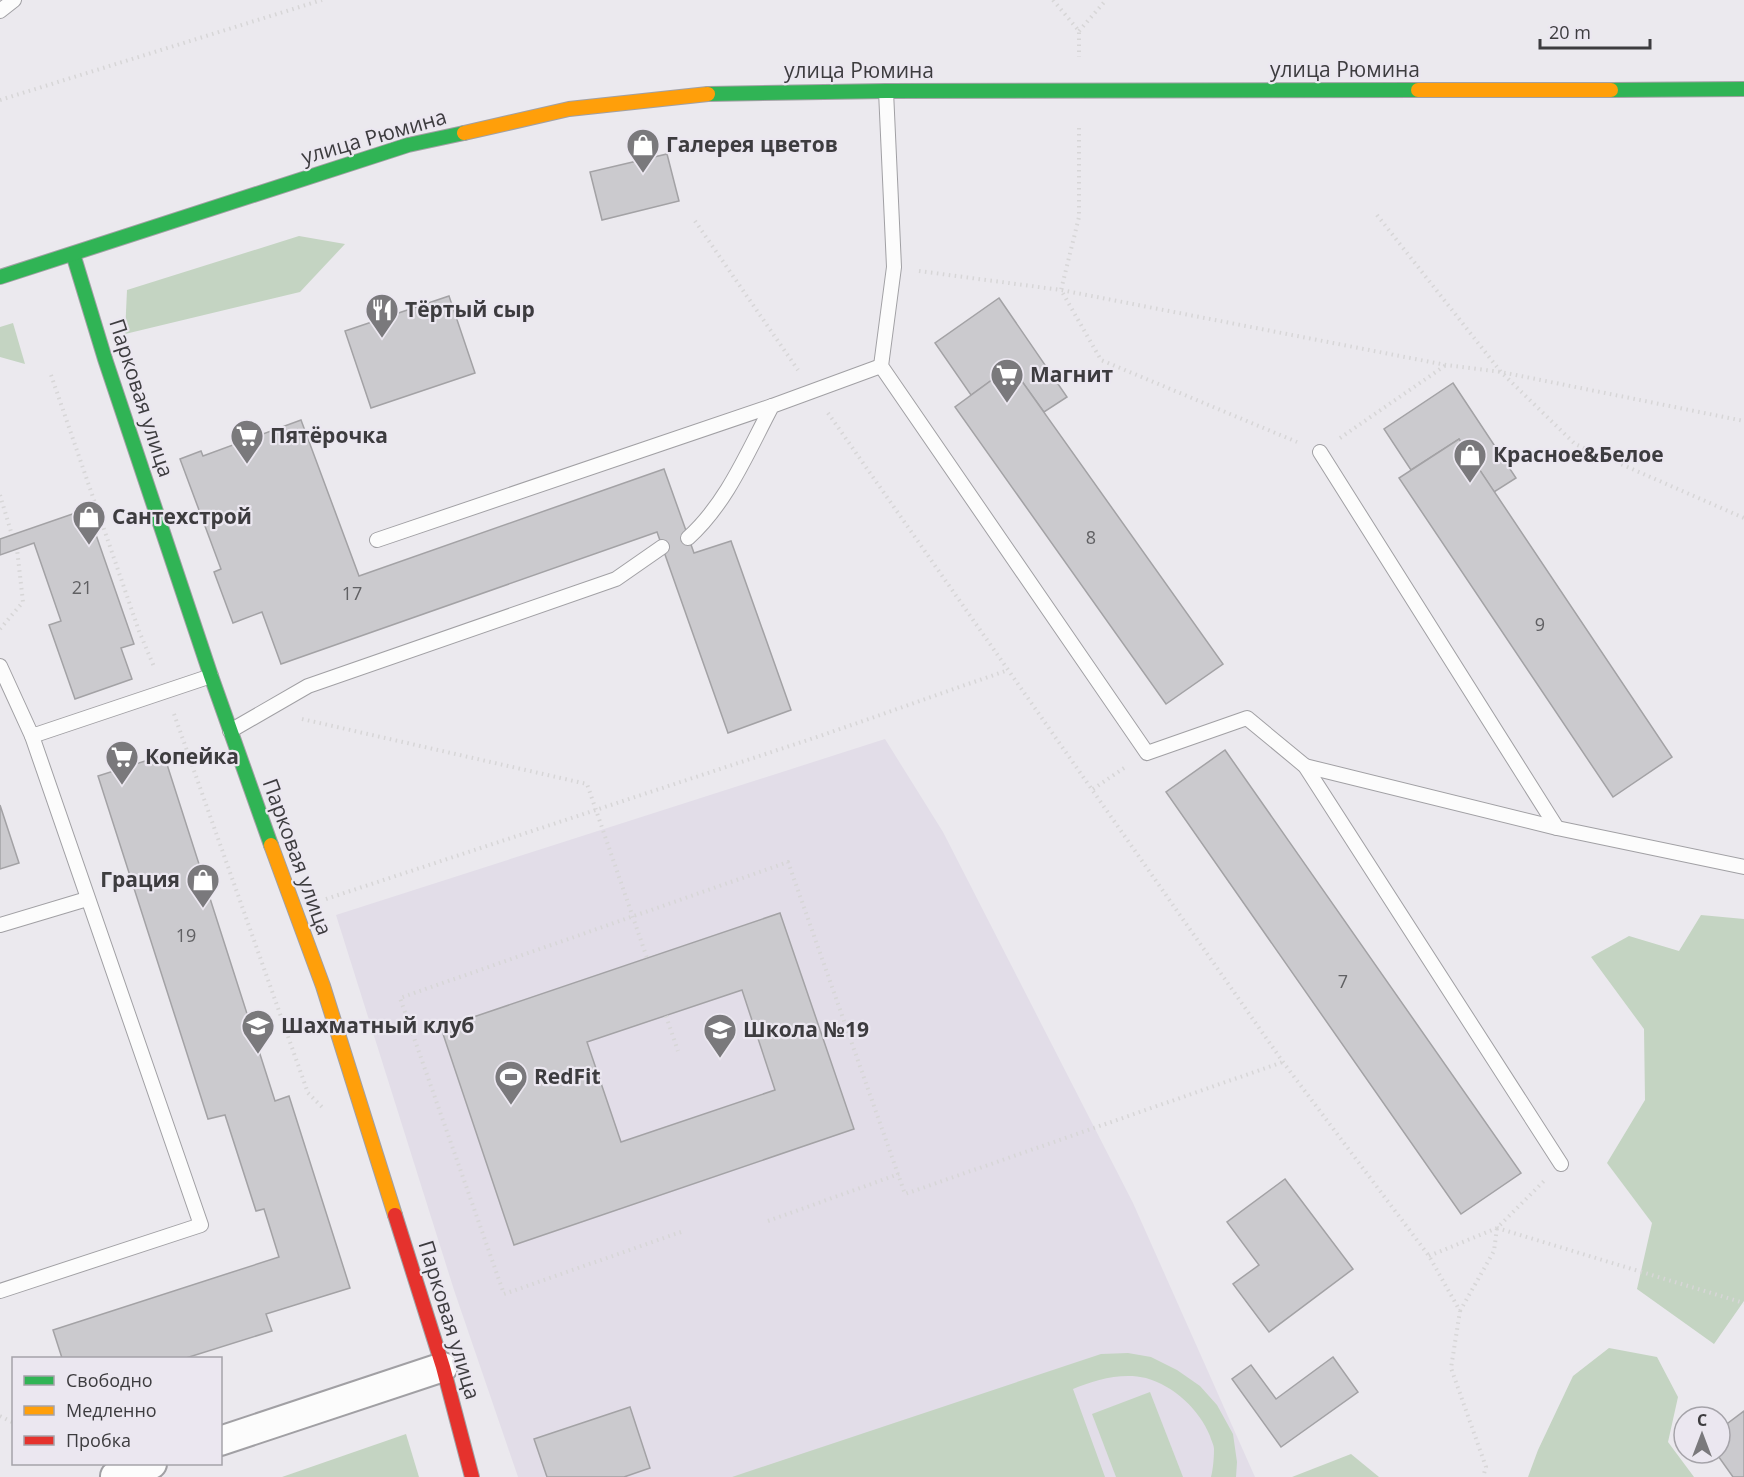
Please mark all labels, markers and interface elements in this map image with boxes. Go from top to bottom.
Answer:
scale bar [1540,12,1650,50]
text: 20 m [1549,20,1591,44]
street label: улица Рюмина [1270,55,1420,83]
street label: улица Рюмина [784,56,934,84]
street label: улица Рюмина [298,102,450,170]
shop icon: Галерея цветов [625,127,661,174]
place label: Галерея цветов [666,130,838,158]
restaurant icon: Тёртый сыр [364,292,400,339]
place label: Тёртый сыр [405,295,535,323]
street label: Парковая улица [103,315,181,480]
supermarket icon: Магнит [989,357,1025,404]
place label: Магнит [1030,360,1114,388]
supermarket icon: Пятёрочка [229,418,265,465]
place label: Пятёрочка [270,421,388,449]
shop icon: Красное&Белое [1452,437,1488,484]
place label: Красное&Белое [1493,440,1664,468]
shop icon: Сантехстрой [71,499,107,546]
place label: Сантехстрой [112,502,252,530]
house number: 8 [1086,525,1096,549]
house number: 21 [72,575,92,599]
house number: 17 [342,581,362,605]
house number: 9 [1535,612,1545,636]
supermarket icon: Копейка [104,739,140,786]
place label: Копейка [145,742,239,770]
street label: Парковая улица [257,774,339,939]
shop icon: Грация [185,862,221,909]
place label: Грация [100,865,180,893]
house number: 19 [176,923,196,947]
house number: 7 [1338,969,1348,993]
school or university icon: Шахматный клуб [240,1008,276,1055]
place label: Шахматный клуб [281,1011,474,1039]
school or university icon: Школа №19 [702,1012,738,1059]
place label: Школа №19 [743,1015,869,1043]
sports icon: RedFit [493,1059,529,1106]
place label: RedFit [534,1062,601,1090]
street label: Парковая улица [412,1237,487,1403]
legend [12,1357,222,1465]
text: Свободно [66,1368,153,1392]
text: Медленно [66,1398,157,1422]
north arrow [1672,1405,1732,1465]
text: С [1697,1409,1707,1431]
text: Пробка [66,1428,131,1452]

